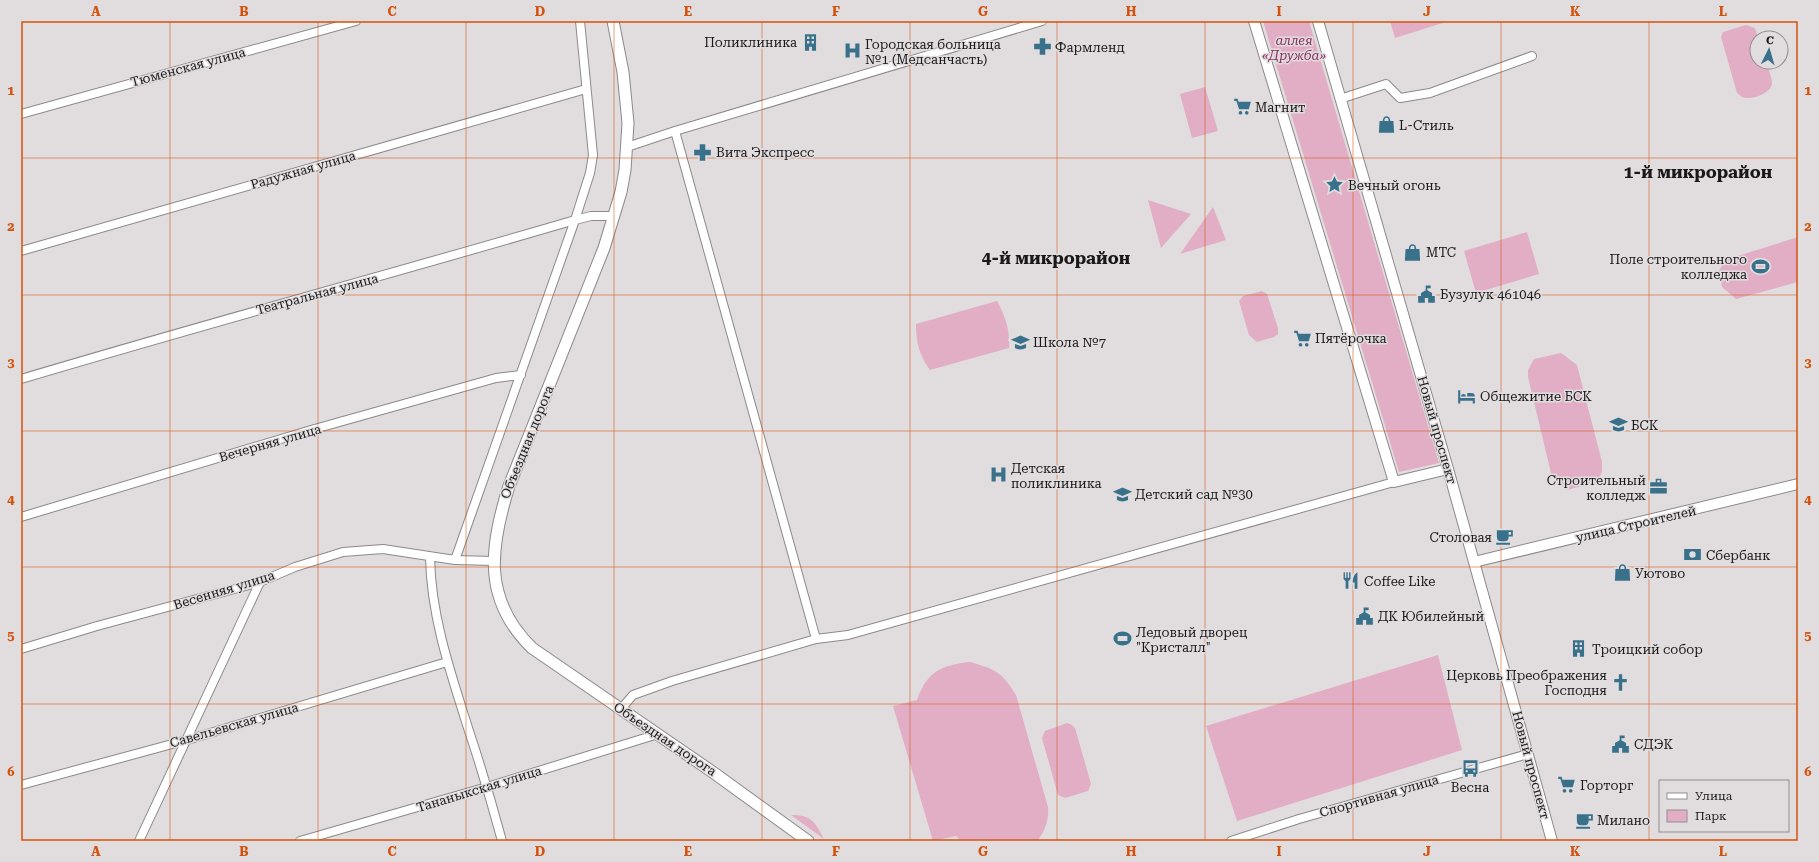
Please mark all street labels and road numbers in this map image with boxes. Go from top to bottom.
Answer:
street label: Тюменская улица [129,44,247,90]
street label: Радужная улица [249,148,357,192]
street label: Театральная улица [254,270,380,318]
street label: Новый проспект [1414,374,1460,486]
street label: Объездная дорога [497,383,557,501]
street label: Вечерняя улица [217,421,323,465]
street label: улица Строителей [1574,503,1698,545]
street label: Весенняя улица [172,567,276,613]
street label: Савельевская улица [168,699,300,751]
street label: Объездная дорога [611,699,719,779]
street label: Новый проспект [1509,709,1553,821]
street label: Тананыкская улица [415,763,543,815]
street label: Спортивная улица [1318,772,1440,820]

